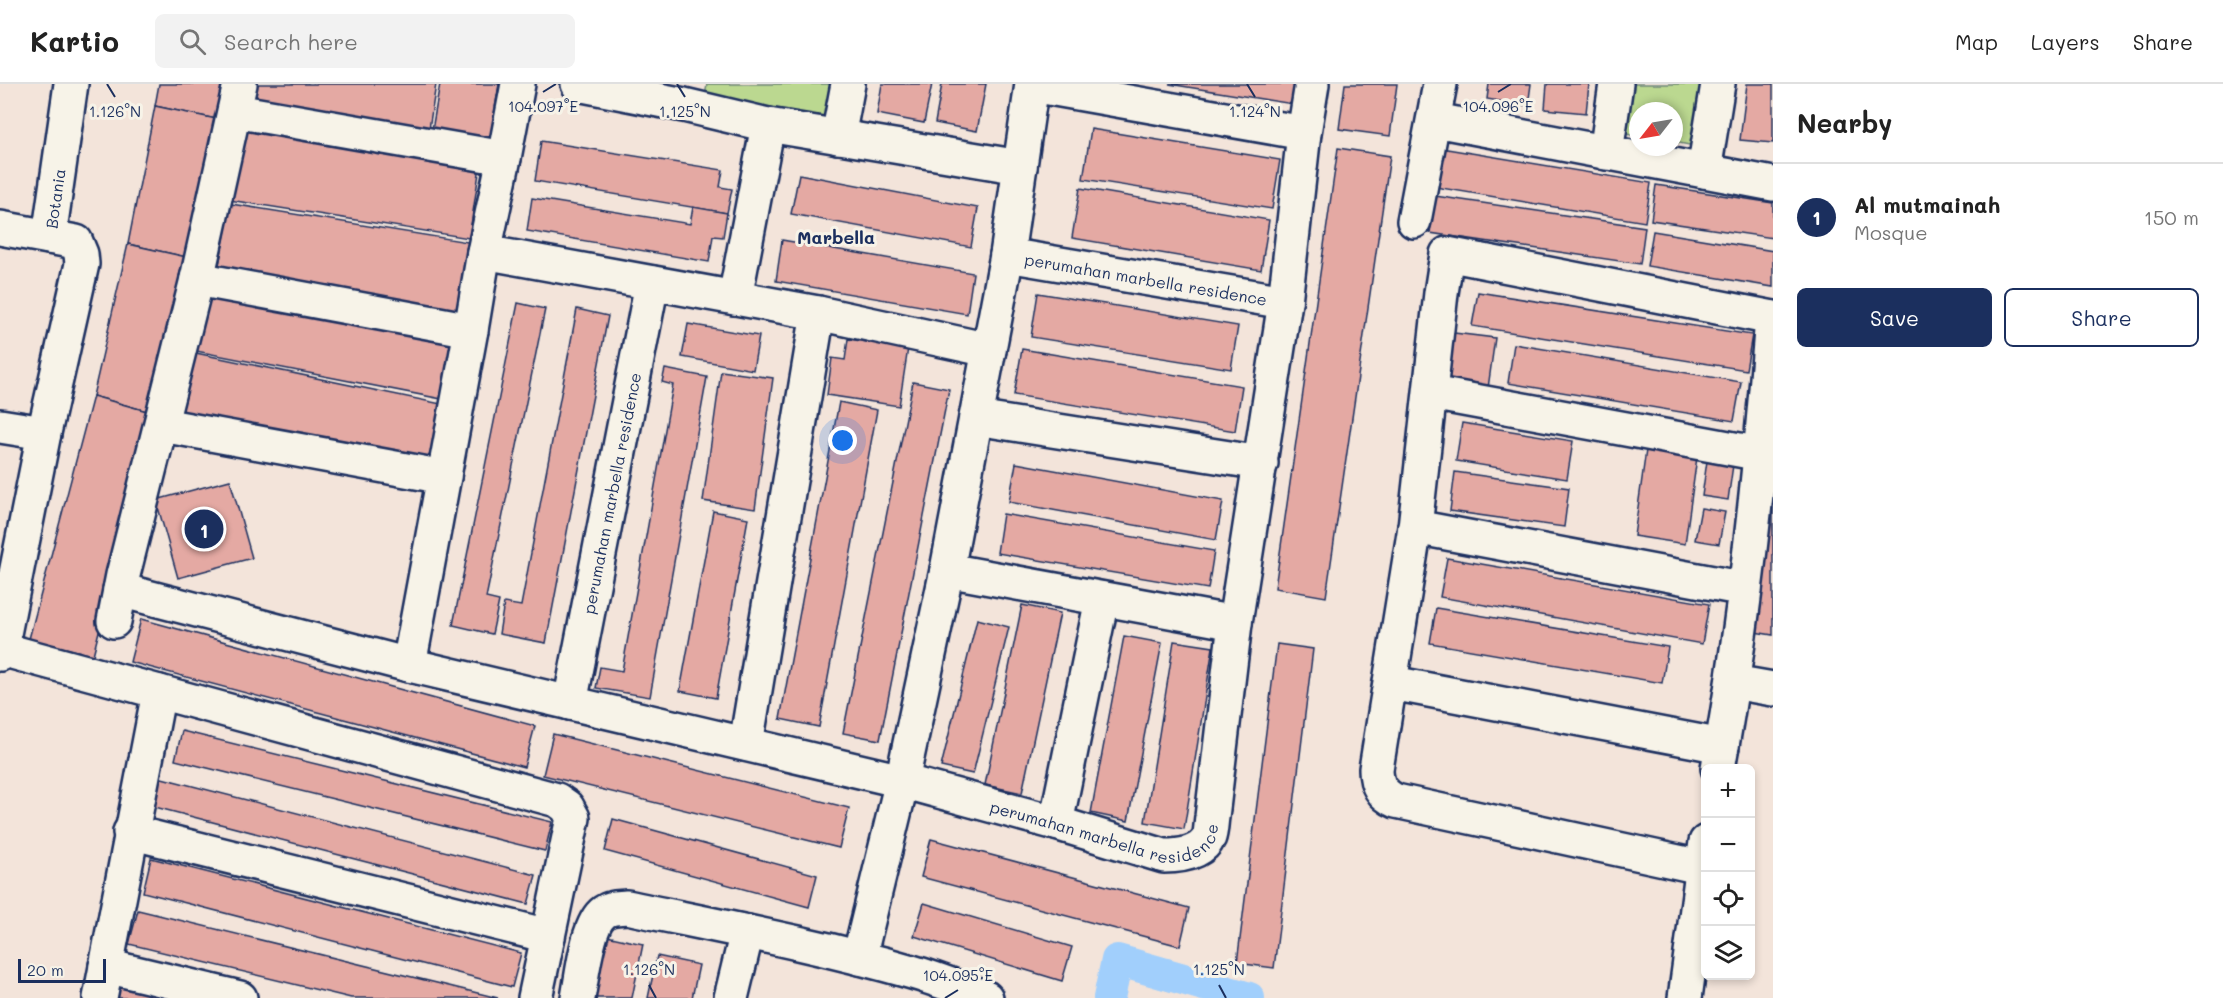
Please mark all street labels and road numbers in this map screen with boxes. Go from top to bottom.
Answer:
street label: Botania [40,167,69,230]
street label: perumahan marbella residence [1023,248,1269,309]
street label: perumahan marbella residence [577,371,645,615]
street label: perumahan marbella residence [975,793,1221,825]

